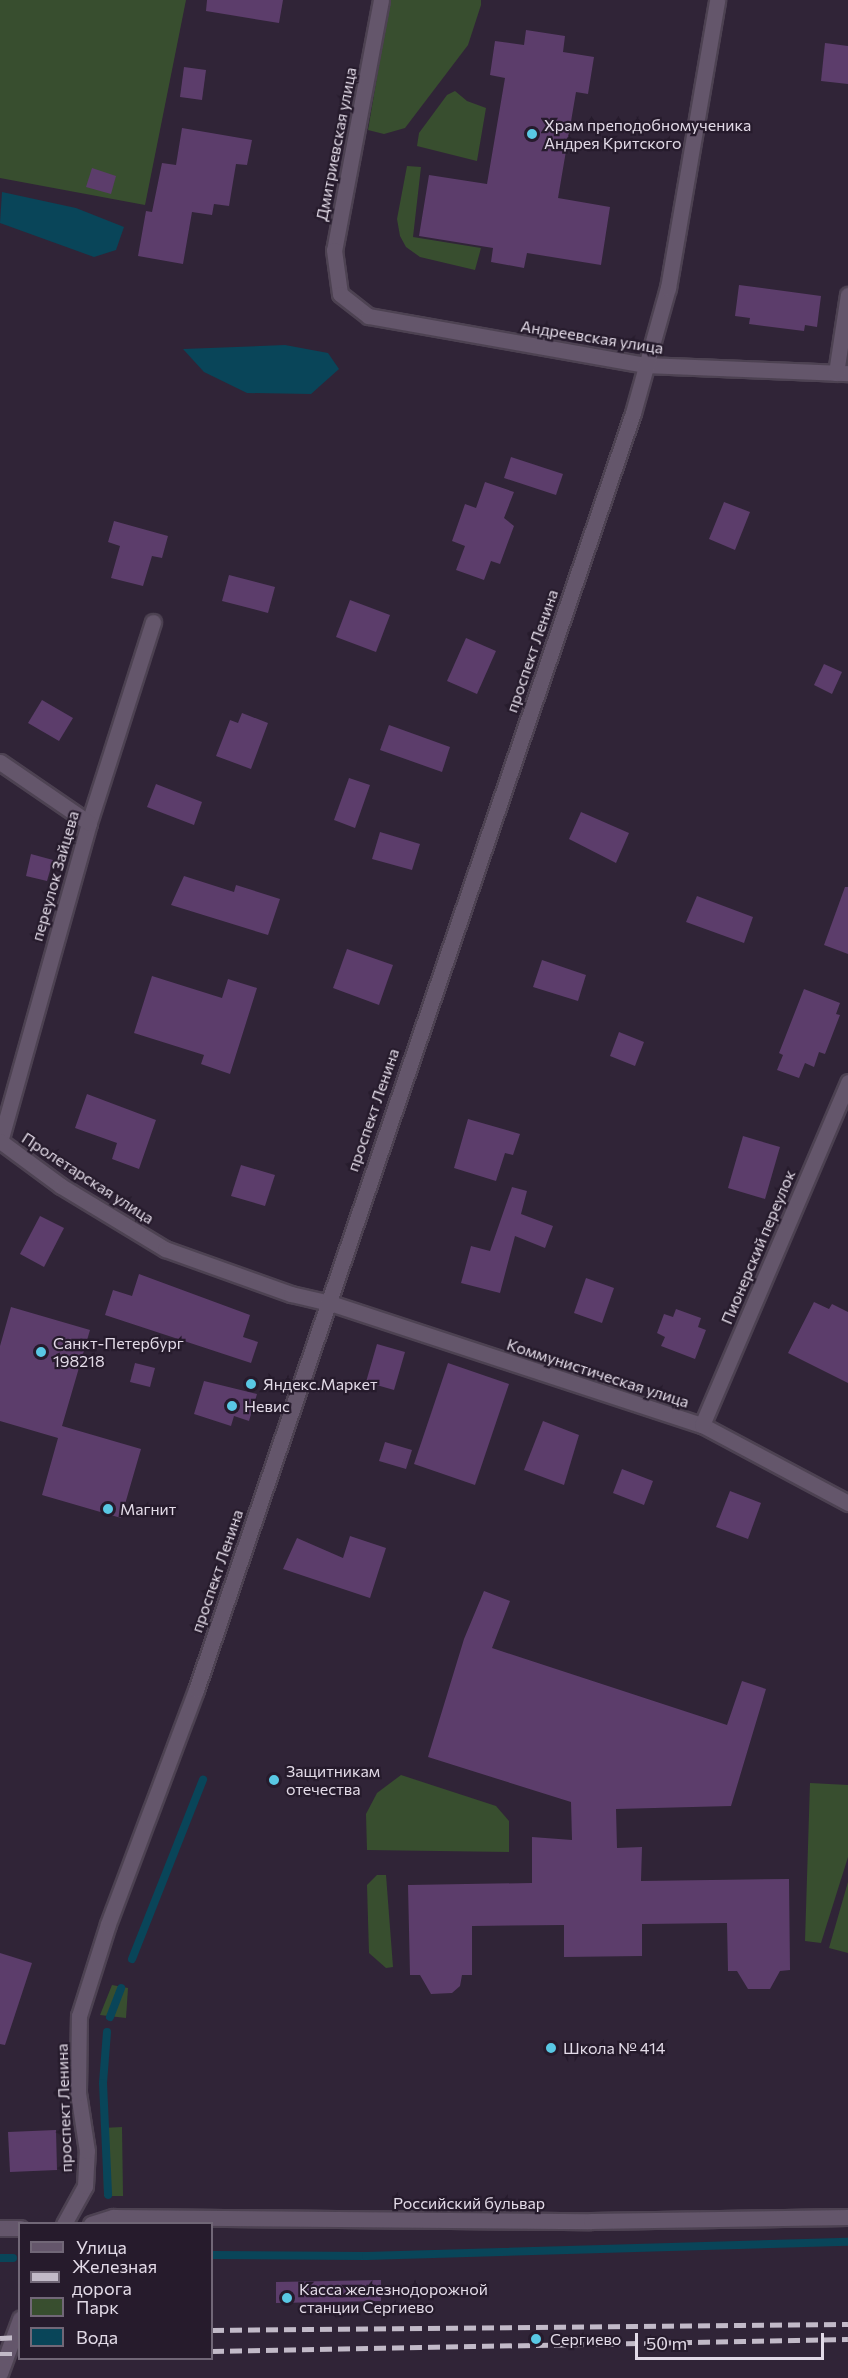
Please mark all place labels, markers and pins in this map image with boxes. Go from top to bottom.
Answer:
place label: Храм преподобномученика Андрея Критского [544,115,751,153]
marker: Храм преподобномученика Андрея Критского [525,127,539,141]
place label: Санкт-Петербург 198218 [53,1333,184,1371]
marker: Санкт-Петербург 198218 [34,1345,48,1359]
place label: Яндекс.Маркет [263,1374,377,1394]
marker: Яндекс.Маркет [244,1377,258,1391]
place label: Невис [244,1396,290,1416]
marker: Невис [225,1399,239,1413]
place label: Магнит [120,1499,176,1519]
marker: Магнит [101,1502,115,1516]
place label: Защитникам отечества [286,1761,380,1799]
marker: Защитникам отечества [267,1773,281,1787]
place label: Школа № 414 [563,2038,665,2058]
marker: Школа № 414 [544,2041,558,2055]
place label: Касса железнодорожной станции Сергиево [299,2279,488,2317]
marker: Касса железнодорожной станции Сергиево [280,2291,294,2305]
place label: Сергиево [550,2329,621,2349]
marker: Сергиево [527,2330,545,2348]

